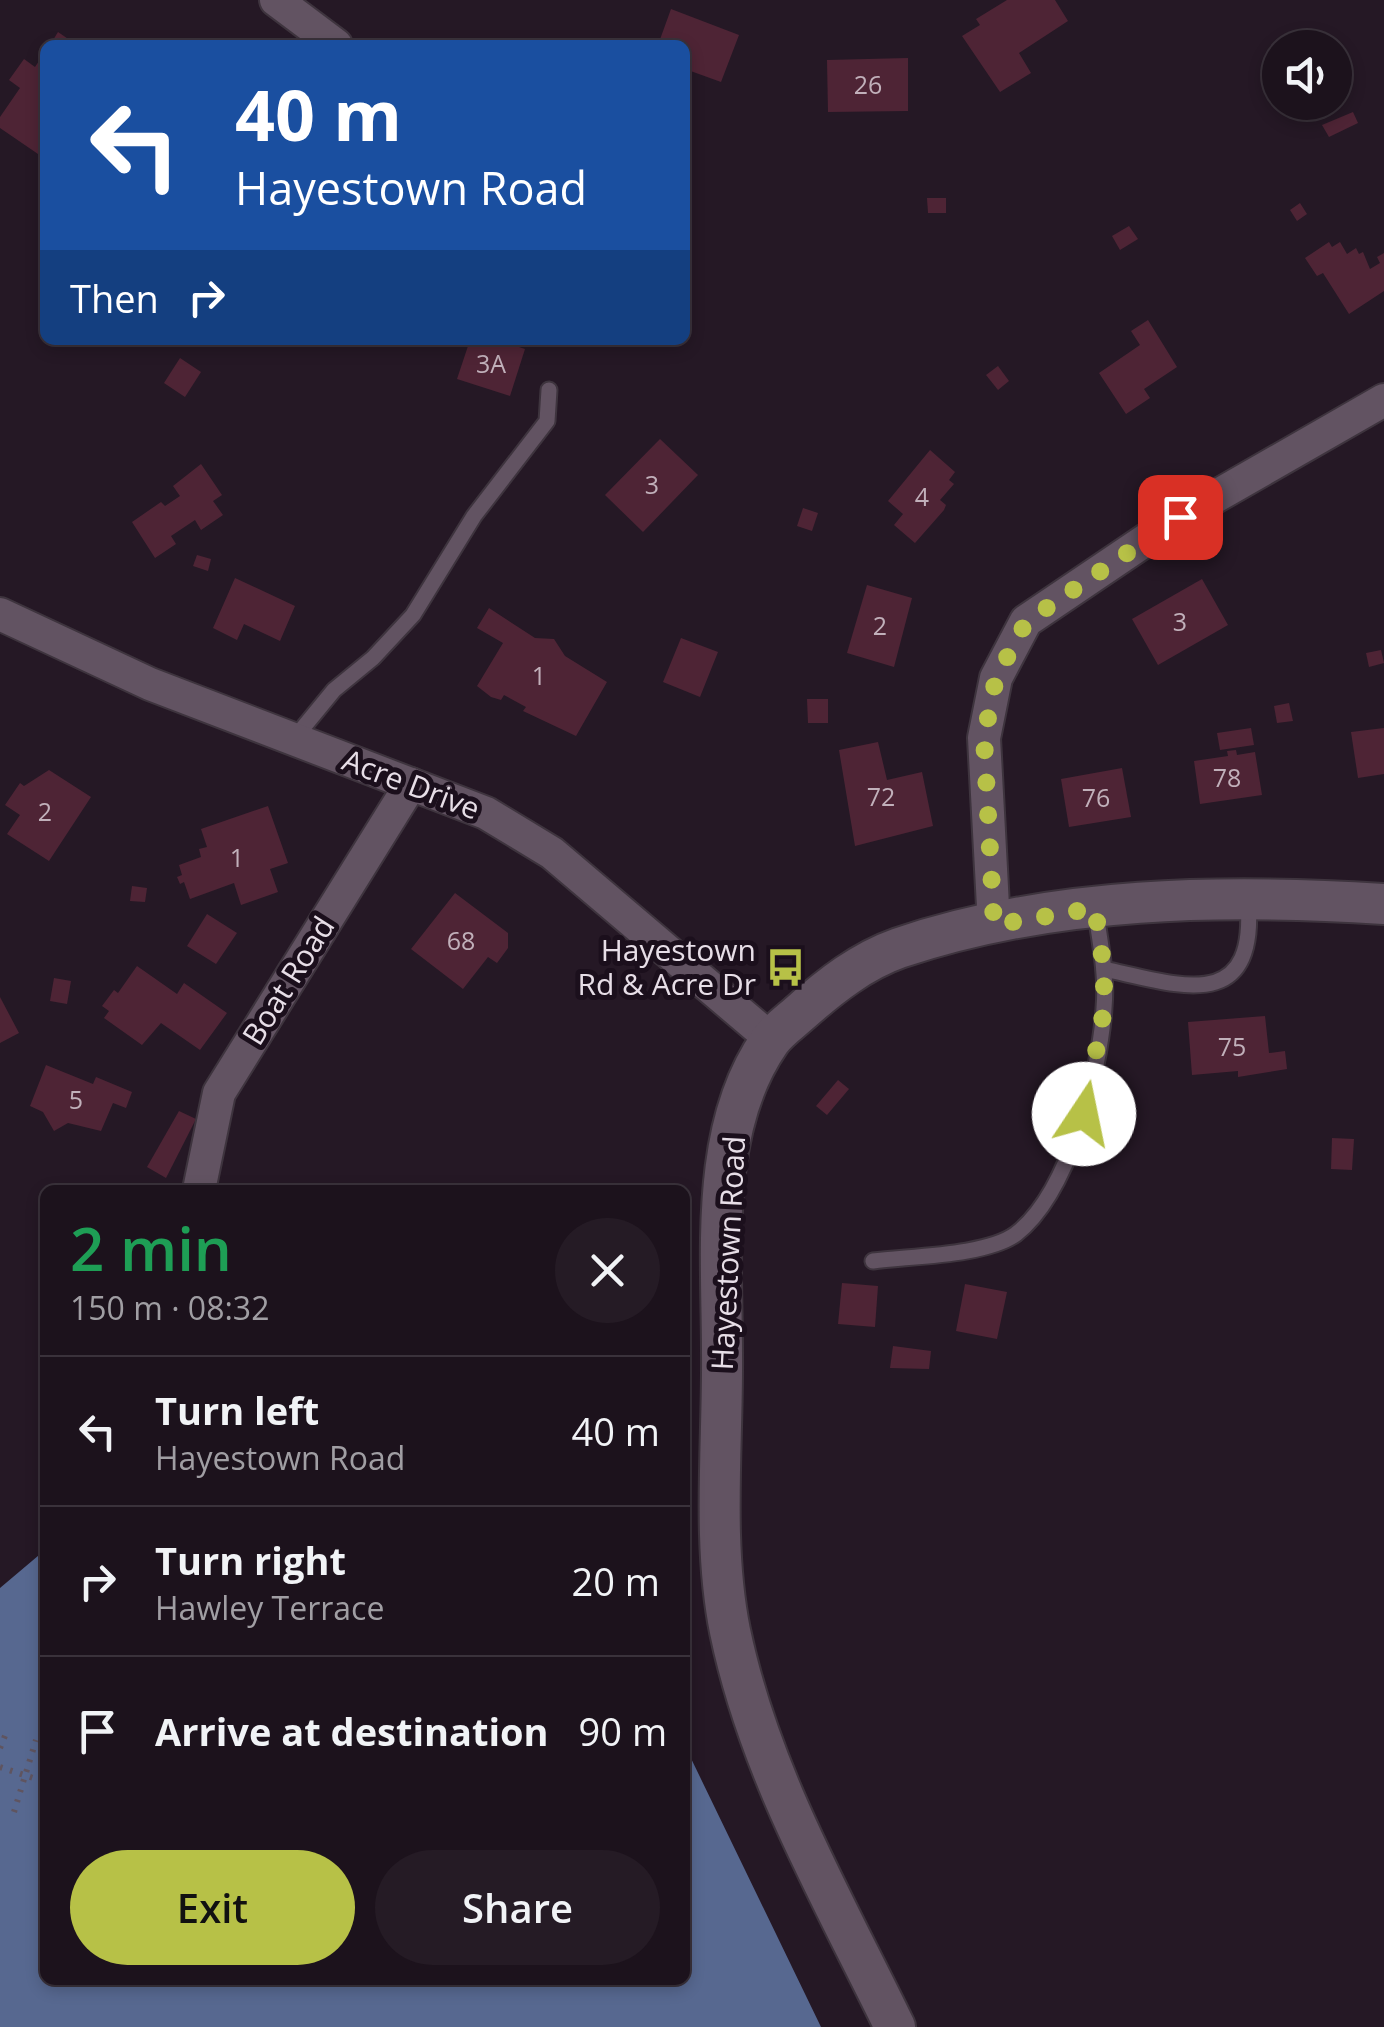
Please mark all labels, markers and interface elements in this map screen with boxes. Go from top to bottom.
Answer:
map controls [1262,30,1352,120]
button: sound [1262,30,1352,120]
text: 40 m [235,66,402,162]
house number: 26 [854,67,882,101]
icon: left [70,80,200,210]
text: Hayestown Road [235,157,587,218]
icon: right [179,270,234,325]
text: Then [70,272,159,324]
house number: 3A [476,346,506,380]
house number: 3 [645,467,659,501]
pin [1138,475,1223,560]
house number: 4 [915,479,929,513]
icon: arrive [1153,490,1208,545]
house number: 3 [1173,604,1187,638]
house number: 2 [873,608,887,642]
house number: 1 [532,658,546,692]
street label: Acre Drive [337,739,486,828]
house number: 78 [1213,760,1241,794]
house number: 72 [867,779,895,813]
house number: 76 [1082,780,1110,814]
house number: 2 [38,794,52,828]
house number: 1 [230,840,244,874]
street label: Boat Road [232,908,343,1052]
house number: 68 [447,923,475,957]
place label: Hayestown Rd & Acre Dr [577,929,756,1004]
bus stop icon: Hayestown Rd & Acre Dr [765,947,807,989]
house number: 75 [1218,1029,1246,1063]
position arrow [1032,1062,1136,1166]
house number: 5 [69,1082,83,1116]
street label: Hayestown Road [701,1135,754,1371]
text: 2 min [70,1207,232,1289]
button: close [555,1218,660,1323]
text: 150 m · 08:32 [70,1286,269,1329]
text: Turn left [155,1384,319,1436]
icon: left [70,1404,125,1459]
text: 40 m [571,1405,660,1457]
text: Hayestown Road [155,1436,405,1479]
text: Turn right [155,1534,346,1586]
icon: right [70,1554,125,1609]
text: 20 m [571,1555,660,1607]
text: Hawley Terrace [155,1586,384,1629]
icon: arrive [70,1704,125,1759]
text: Arrive at destination [155,1705,549,1757]
text: 90 m [579,1705,667,1757]
button: Exit [70,1850,355,1965]
button: Share [375,1850,660,1965]

